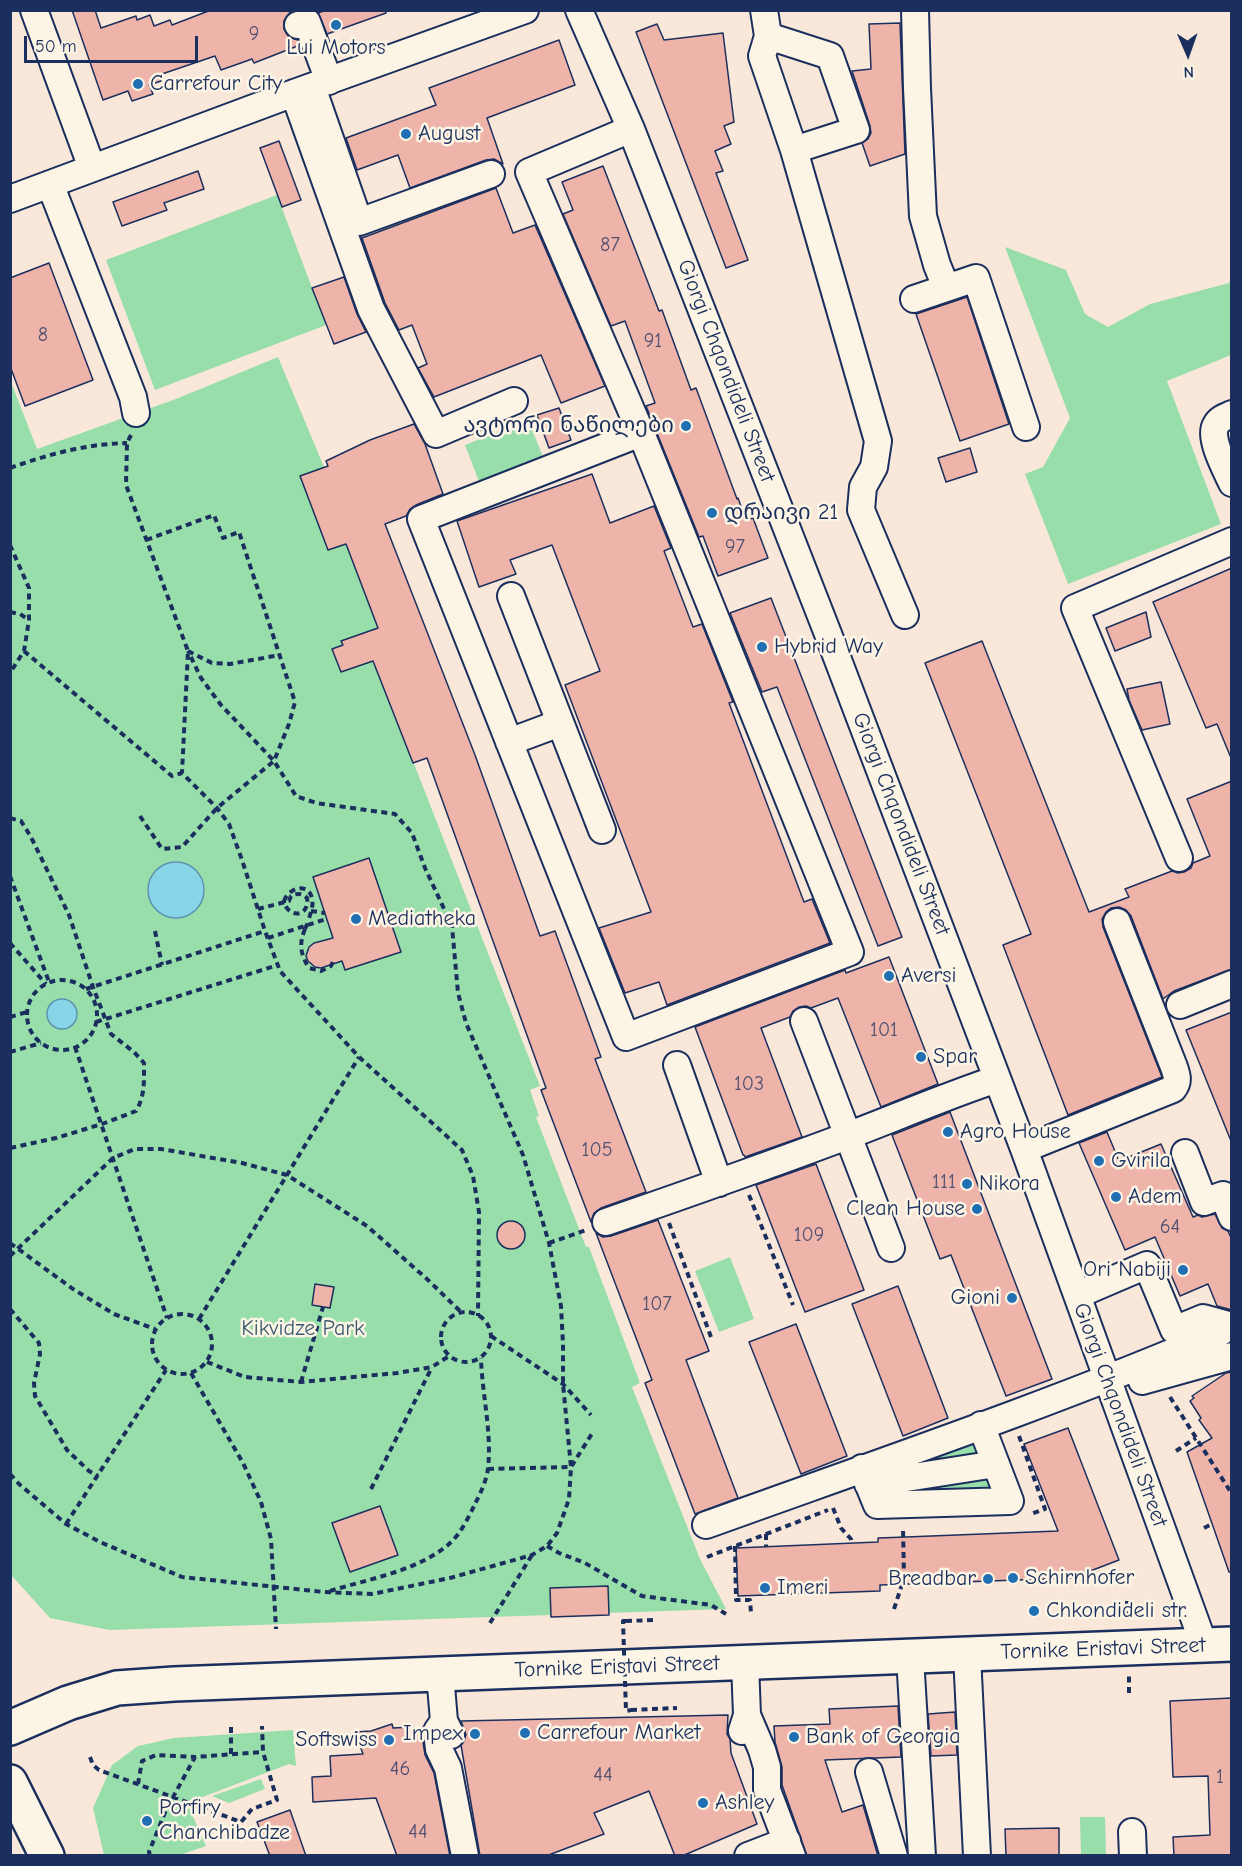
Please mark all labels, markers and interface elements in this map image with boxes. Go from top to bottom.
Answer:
marker: Lui Motors [329,18,343,32]
house number: 9 [249,22,259,46]
scale bar [27,24,201,62]
north arrow [1158,24,1218,84]
place label: Lui Motors [286,35,386,61]
text: 50 m [35,36,77,57]
text: N [1183,63,1194,81]
place label: Carrefour City [150,71,282,97]
marker: Carrefour City [131,77,145,91]
place label: August [418,121,480,147]
marker: August [399,127,413,141]
house number: 87 [600,233,620,257]
street label: Giorgi Chqondideli Street [671,256,781,486]
house number: 8 [38,323,48,347]
house number: 91 [644,329,662,353]
place label: ავტორი ნაწილები [463,413,674,439]
marker: ავტორი ნაწილები [679,419,693,433]
place label: დრაივი 21 [724,500,838,526]
marker: დრაივი 21 [705,506,719,520]
house number: 97 [725,535,745,559]
place label: Hybrid Way [774,634,883,660]
marker: Hybrid Way [755,640,769,654]
street label: Giorgi Chqondideli Street [846,709,956,939]
place label: Mediatheka [368,906,476,932]
marker: Mediatheka [349,912,363,926]
place label: Aversi [901,963,956,989]
marker: Aversi [882,969,896,983]
house number: 101 [870,1018,898,1042]
place label: Spar [933,1044,977,1070]
marker: Spar [914,1050,928,1064]
house number: 103 [734,1072,764,1096]
place label: Agro House [960,1119,1071,1145]
marker: Agro House [941,1125,955,1139]
house number: 105 [582,1138,612,1162]
place label: Gvirila [1111,1148,1171,1174]
marker: Gvirila [1092,1154,1106,1168]
house number: 111 [932,1170,956,1194]
place label: Nikora [979,1171,1040,1197]
marker: Nikora [960,1177,974,1191]
place label: Adem [1128,1184,1182,1210]
marker: Adem [1109,1190,1123,1204]
place label: Clean House [846,1196,965,1222]
marker: Clean House [970,1202,984,1216]
house number: 64 [1160,1215,1180,1239]
house number: 109 [794,1223,824,1247]
place label: Ori Nabiji [1083,1257,1171,1283]
marker: Ori Nabiji [1176,1263,1190,1277]
place label: Gioni [950,1285,1000,1311]
marker: Gioni [1005,1291,1019,1305]
house number: 107 [642,1292,672,1316]
street label: Giorgi Chqondideli Street [1067,1299,1173,1531]
park label: Kikvidze Park [241,1316,365,1342]
place label: Schirnhofer [1025,1565,1134,1591]
place label: Breadbar [888,1566,976,1592]
marker: Schirnhofer [1006,1571,1020,1585]
marker: Breadbar [981,1572,995,1586]
place label: Imeri [777,1575,829,1601]
marker: Imeri [758,1581,772,1595]
place label: Chkondideli str. [1046,1598,1187,1624]
marker: Chkondideli str. [1027,1604,1041,1618]
street label: Tornike Eristavi Street [1000,1632,1206,1666]
street label: Tornike Eristavi Street [514,1650,720,1684]
place label: Carrefour Market [537,1720,701,1746]
place label: Impex [403,1721,463,1747]
place label: Bank of Georgia [806,1724,961,1750]
marker: Carrefour Market [518,1726,532,1740]
place label: Softswiss [295,1727,377,1753]
marker: Impex [468,1727,482,1741]
marker: Bank of Georgia [787,1730,801,1744]
marker: Softswiss [382,1733,396,1747]
house number: 46 [390,1757,410,1781]
house number: 44 [593,1763,613,1787]
house number: 1 [1216,1765,1224,1789]
place label: Ashley [715,1790,774,1816]
place label: Porfiry Chanchibadze [159,1795,290,1846]
marker: Ashley [696,1796,710,1810]
marker: Porfiry Chanchibadze [140,1814,154,1828]
house number: 44 [408,1820,428,1844]

